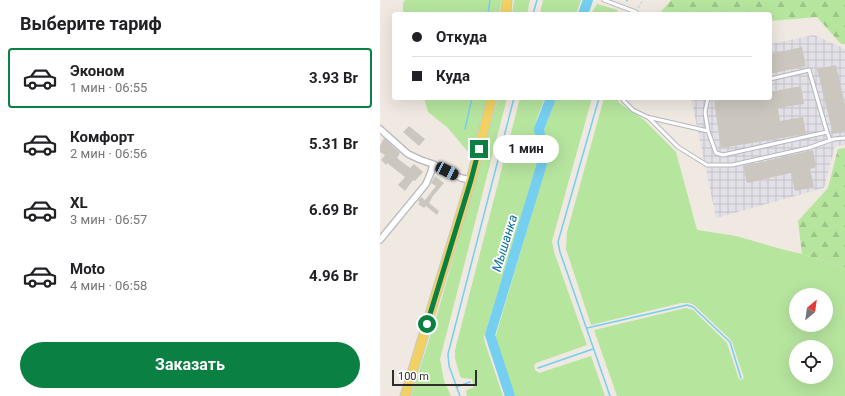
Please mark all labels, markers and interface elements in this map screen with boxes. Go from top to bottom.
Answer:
text: Выберите тариф [20,13,162,34]
text: Откуда [436,28,487,46]
icon: car [22,60,58,96]
text: Эконом [70,62,125,80]
text: Куда [436,67,470,85]
text: 3.93 Br [309,69,358,87]
text: 1 мин · 06:55 [70,80,147,95]
icon: car [22,126,58,162]
text: Комфорт [70,128,134,146]
text: 5.31 Br [309,135,358,153]
callout: 1 мин [493,135,559,163]
route end [470,140,488,158]
text: 1 мин [508,141,544,156]
text: 2 мин · 06:56 [70,146,147,161]
car [434,160,460,182]
icon: car [22,192,58,228]
text: XL [70,194,88,212]
text: 6.69 Br [309,201,358,219]
text: 3 мин · 06:57 [70,212,147,227]
water label: Мышанка [489,213,520,273]
icon: car [22,258,58,294]
text: Moto [70,260,105,278]
text: 4.96 Br [309,267,358,285]
text: 4 мин · 06:58 [70,278,147,293]
north arrow [789,288,833,332]
map controls [789,288,833,384]
route start [418,315,436,333]
button: locate [789,340,833,384]
button: Заказать [20,342,360,388]
scale bar [392,368,477,387]
text: 100 m [398,370,429,383]

